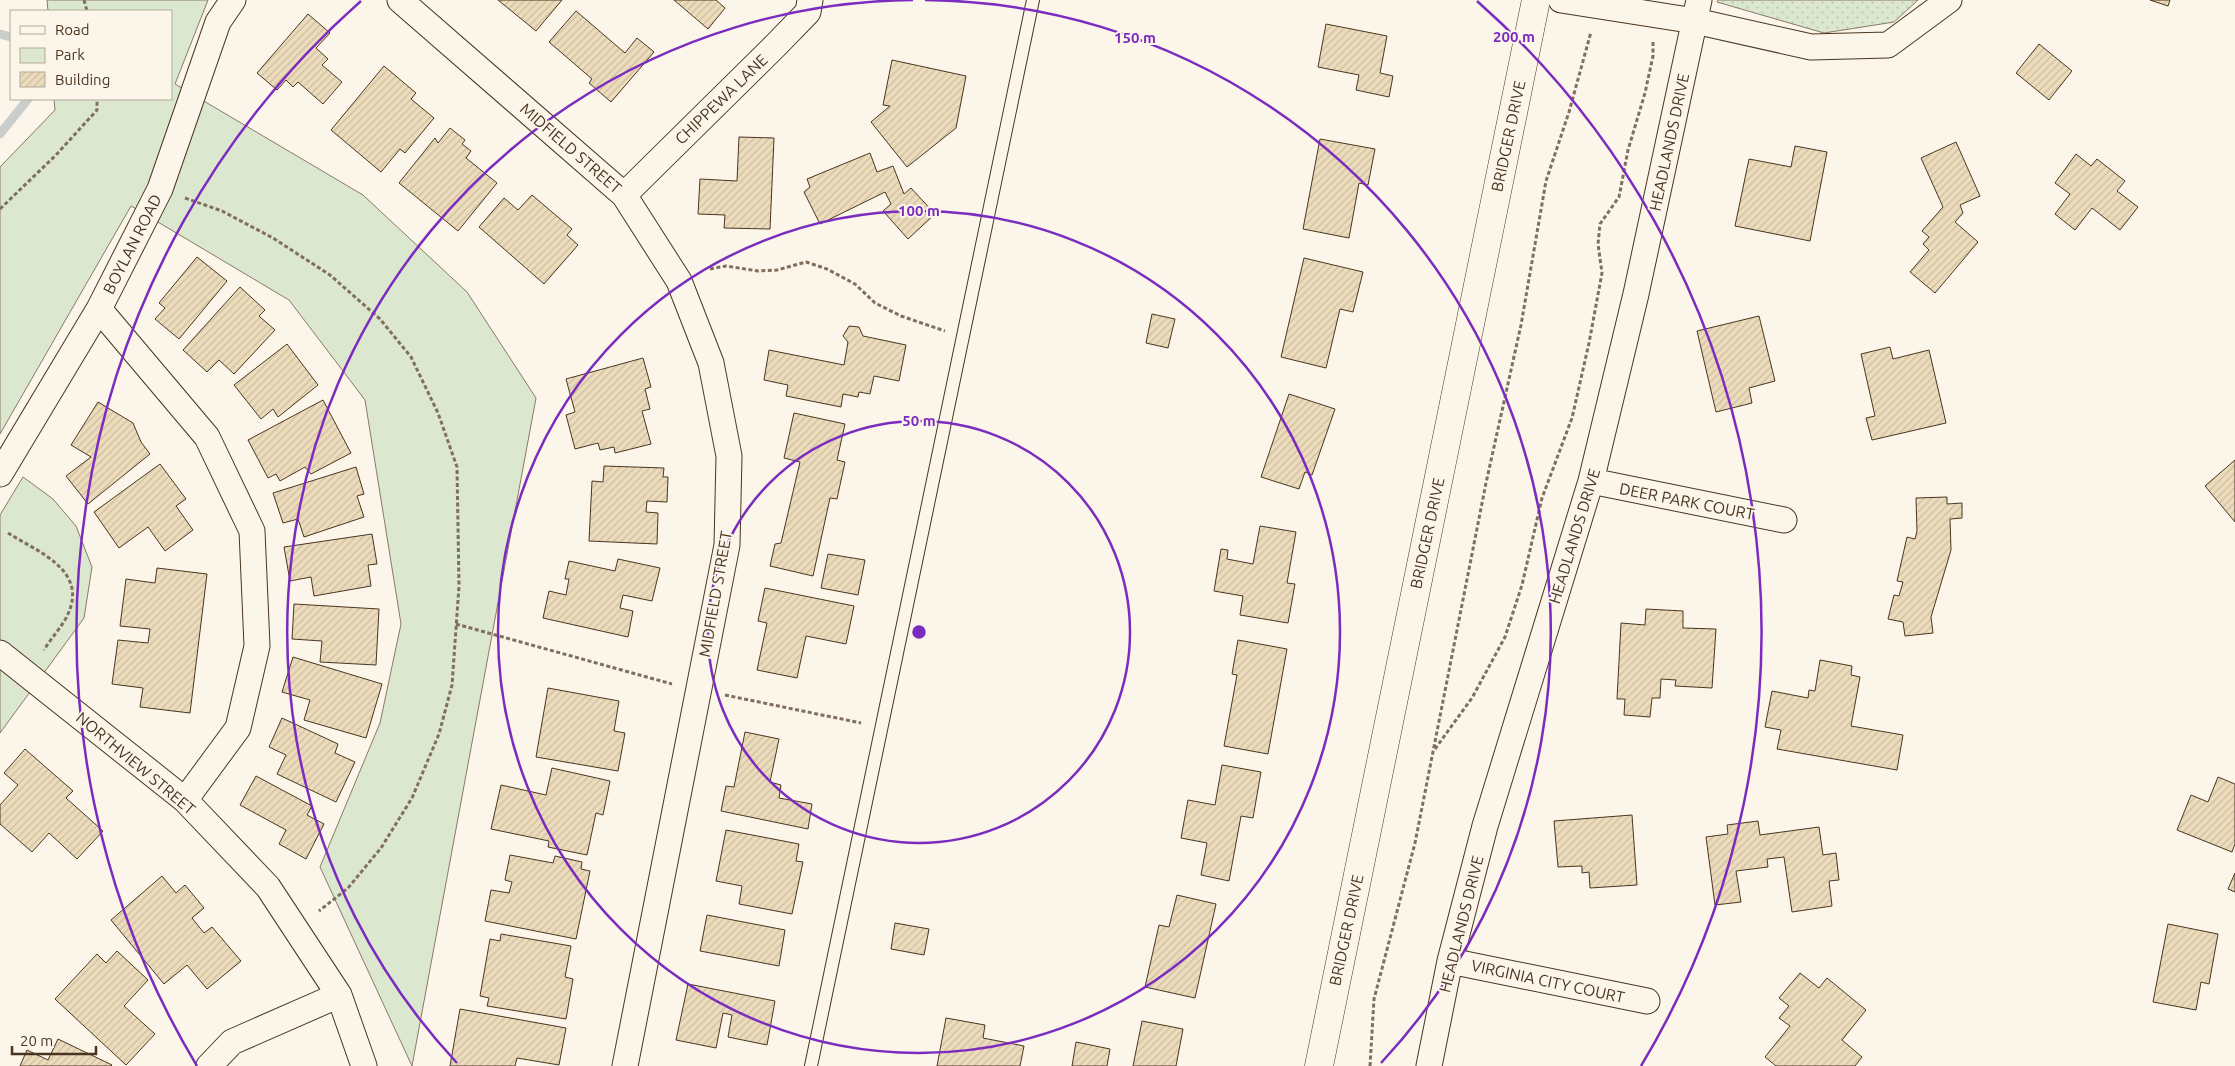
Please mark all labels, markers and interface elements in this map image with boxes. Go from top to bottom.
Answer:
legend [10,10,172,100]
text: Road [55,21,90,38]
text: 200 m [1493,28,1535,45]
text: 150 m [1114,29,1156,46]
text: Park [55,46,85,63]
street label: CHIPPEWA LANE [671,50,771,148]
text: Building [55,71,110,88]
street label: HEADLANDS DRIVE [1646,71,1692,213]
street label: BRIDGER DRIVE [1487,79,1529,193]
street label: MIDFIELD STREET [517,99,625,197]
street label: BOYLAN ROAD [99,191,165,297]
text: 100 m [898,202,940,219]
text: 50 m [902,412,936,429]
street label: HEADLANDS DRIVE [1545,466,1603,606]
street label: BRIDGER DRIVE [1406,476,1448,590]
street label: DEER PARK COURT [1618,479,1756,523]
street label: MIDFIELD STREET [695,529,735,659]
centre of rings [910,623,928,641]
street label: NORTHVIEW STREET [73,708,199,818]
street label: HEADLANDS DRIVE [1435,854,1487,994]
street label: BRIDGER DRIVE [1325,873,1367,987]
street label: VIRGINIA CITY COURT [1470,956,1626,1006]
scale bar [12,1024,96,1056]
text: 20 m [20,1032,53,1049]

